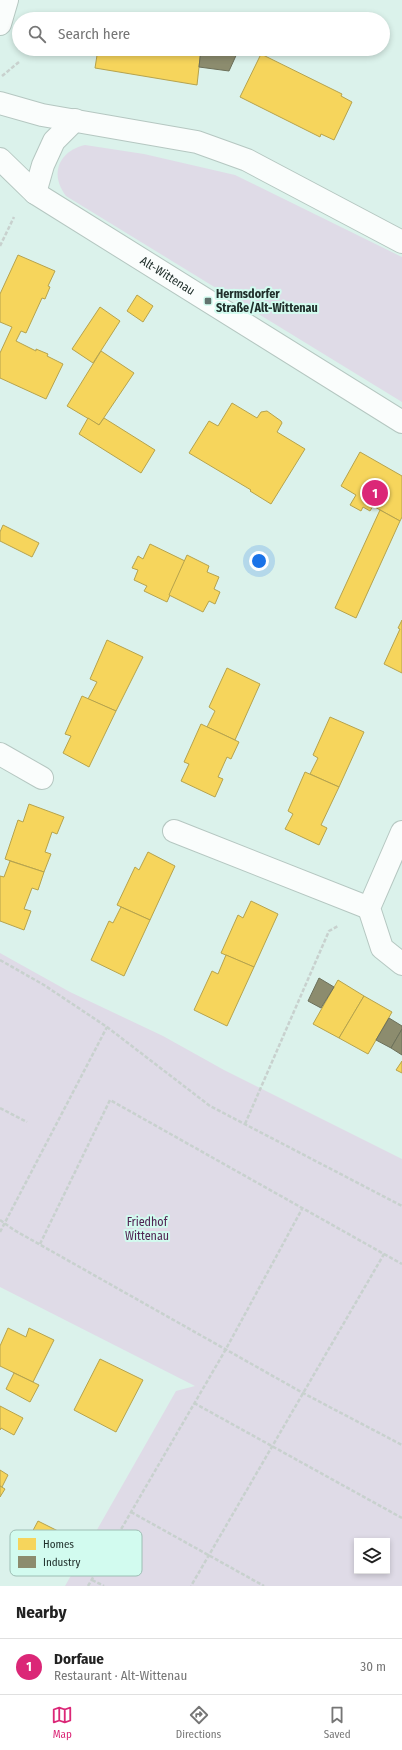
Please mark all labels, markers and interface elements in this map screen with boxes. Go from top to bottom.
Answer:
search box [12,12,390,56]
icon: search [26,23,48,45]
text: Search here [58,25,130,43]
street label: Alt-Wittenau [138,253,197,298]
place label: Hermsdorfer Straße/Alt-Wittenau [216,287,318,315]
marker: Hermsdorfer Straße/Alt-Wittenau [203,296,213,306]
pin: 1 [362,478,388,508]
your location [249,551,269,571]
park label: Friedhof Wittenau [125,1215,169,1243]
legend [10,1530,142,1576]
text: Homes [43,1538,74,1551]
map controls [354,1538,390,1574]
button: layers [354,1538,390,1574]
text: Industry [43,1556,80,1569]
text: Nearby [16,1602,67,1623]
text: Dorfaue [54,1650,104,1668]
text: 1 [26,1659,32,1674]
text: 30 m [360,1659,386,1674]
text: Restaurant · Alt-Wittenau [54,1668,187,1683]
tab: Map [51,1704,73,1741]
tab: Directions [176,1704,221,1741]
tab: Saved [324,1704,351,1741]

